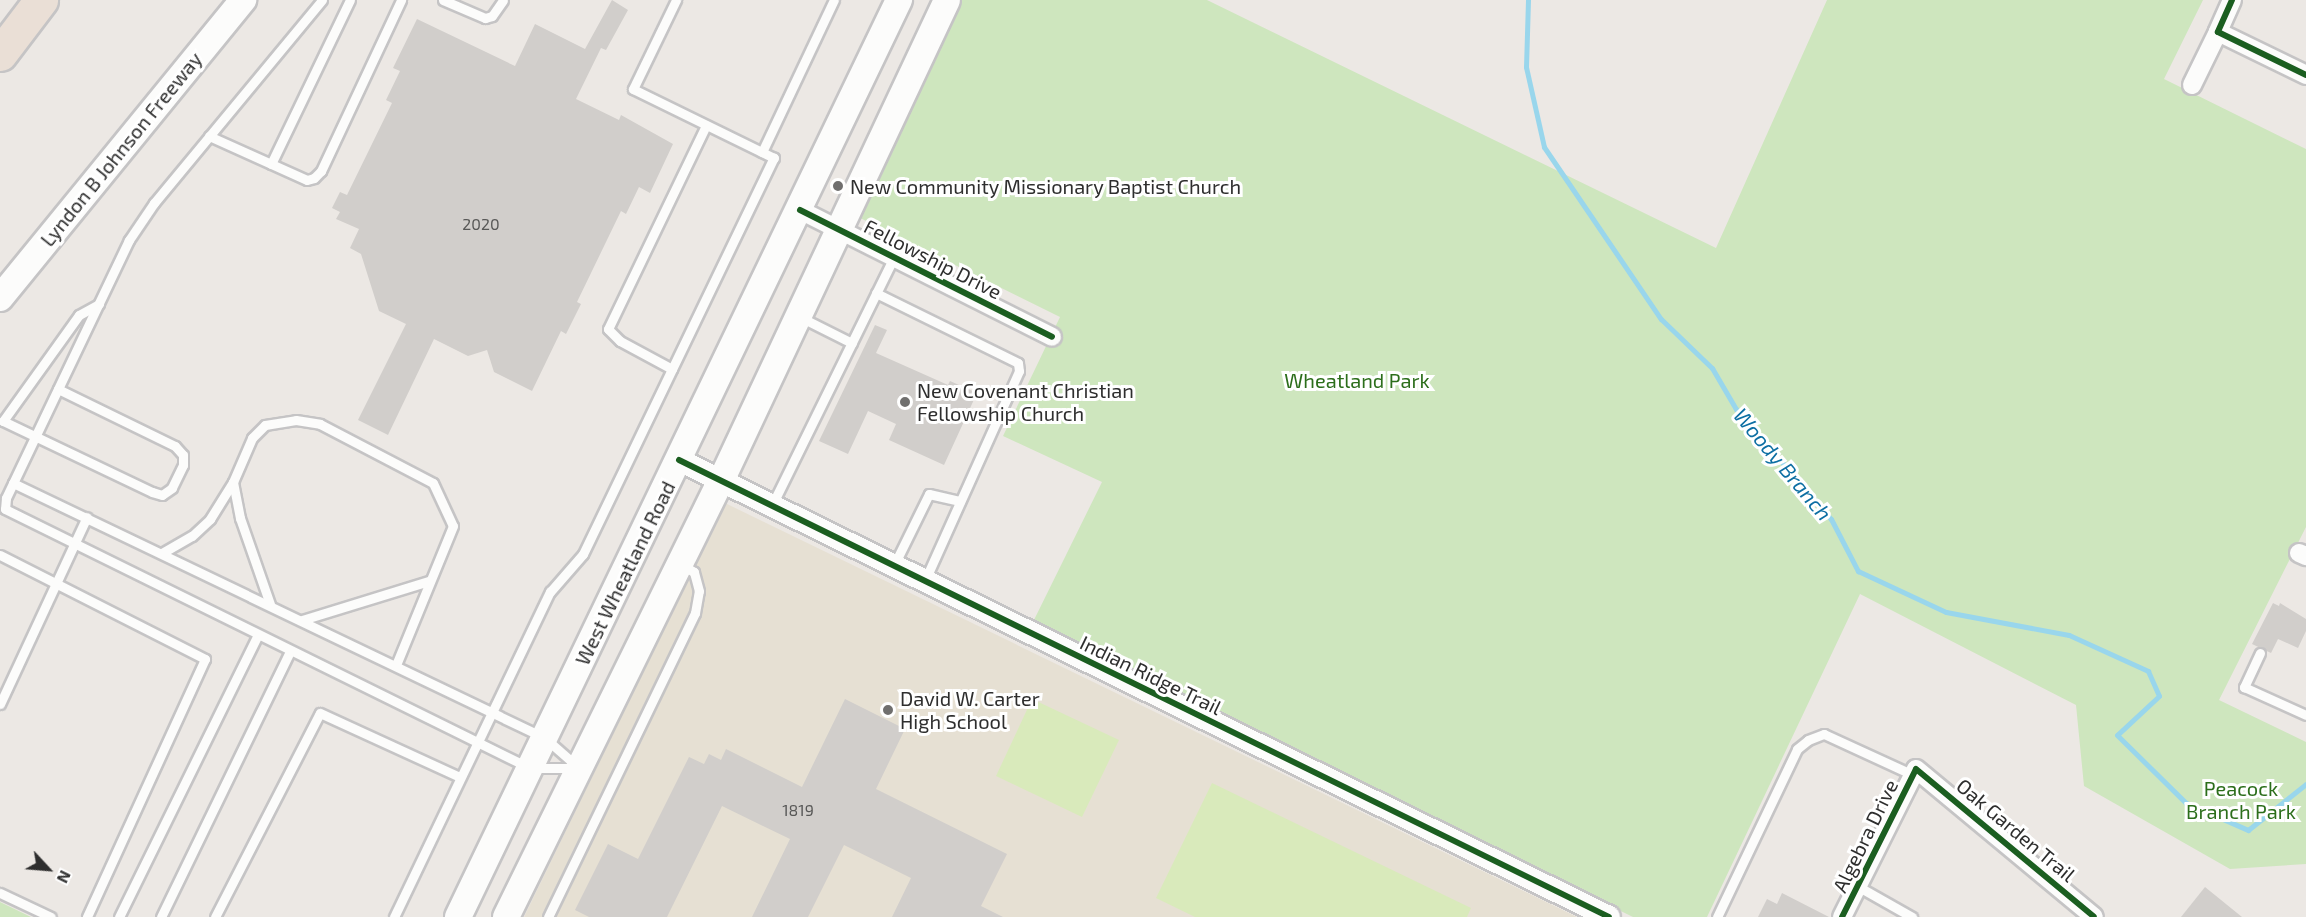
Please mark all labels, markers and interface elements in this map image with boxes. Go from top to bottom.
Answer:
street label: Lyndon B Johnson Freeway [35,47,207,251]
place label: New Community Missionary Baptist Church [850,174,1242,198]
marker: New Community Missionary Baptist Church [831,179,845,193]
house number: 2020 [462,214,500,234]
street label: Fellowship Drive [860,214,1006,304]
park label: Wheatland Park [1284,368,1430,392]
place label: New Covenant Christian Fellowship Church [917,378,1134,425]
marker: New Covenant Christian Fellowship Church [898,395,912,409]
water label: Woody Branch [1729,403,1837,525]
street label: West Wheatland Road [570,477,680,669]
street label: Indian Ridge Trail [1076,630,1226,720]
place label: David W. Carter High School [900,686,1040,733]
marker: David W. Carter High School [881,703,895,717]
street label: Oak Garden Trail [1951,773,2081,887]
street label: Algebra Drive [1827,776,1903,896]
park label: Peacock Branch Park [2186,776,2296,823]
house number: 1819 [782,800,814,820]
north arrow [18,839,78,899]
text: N [54,868,76,886]

